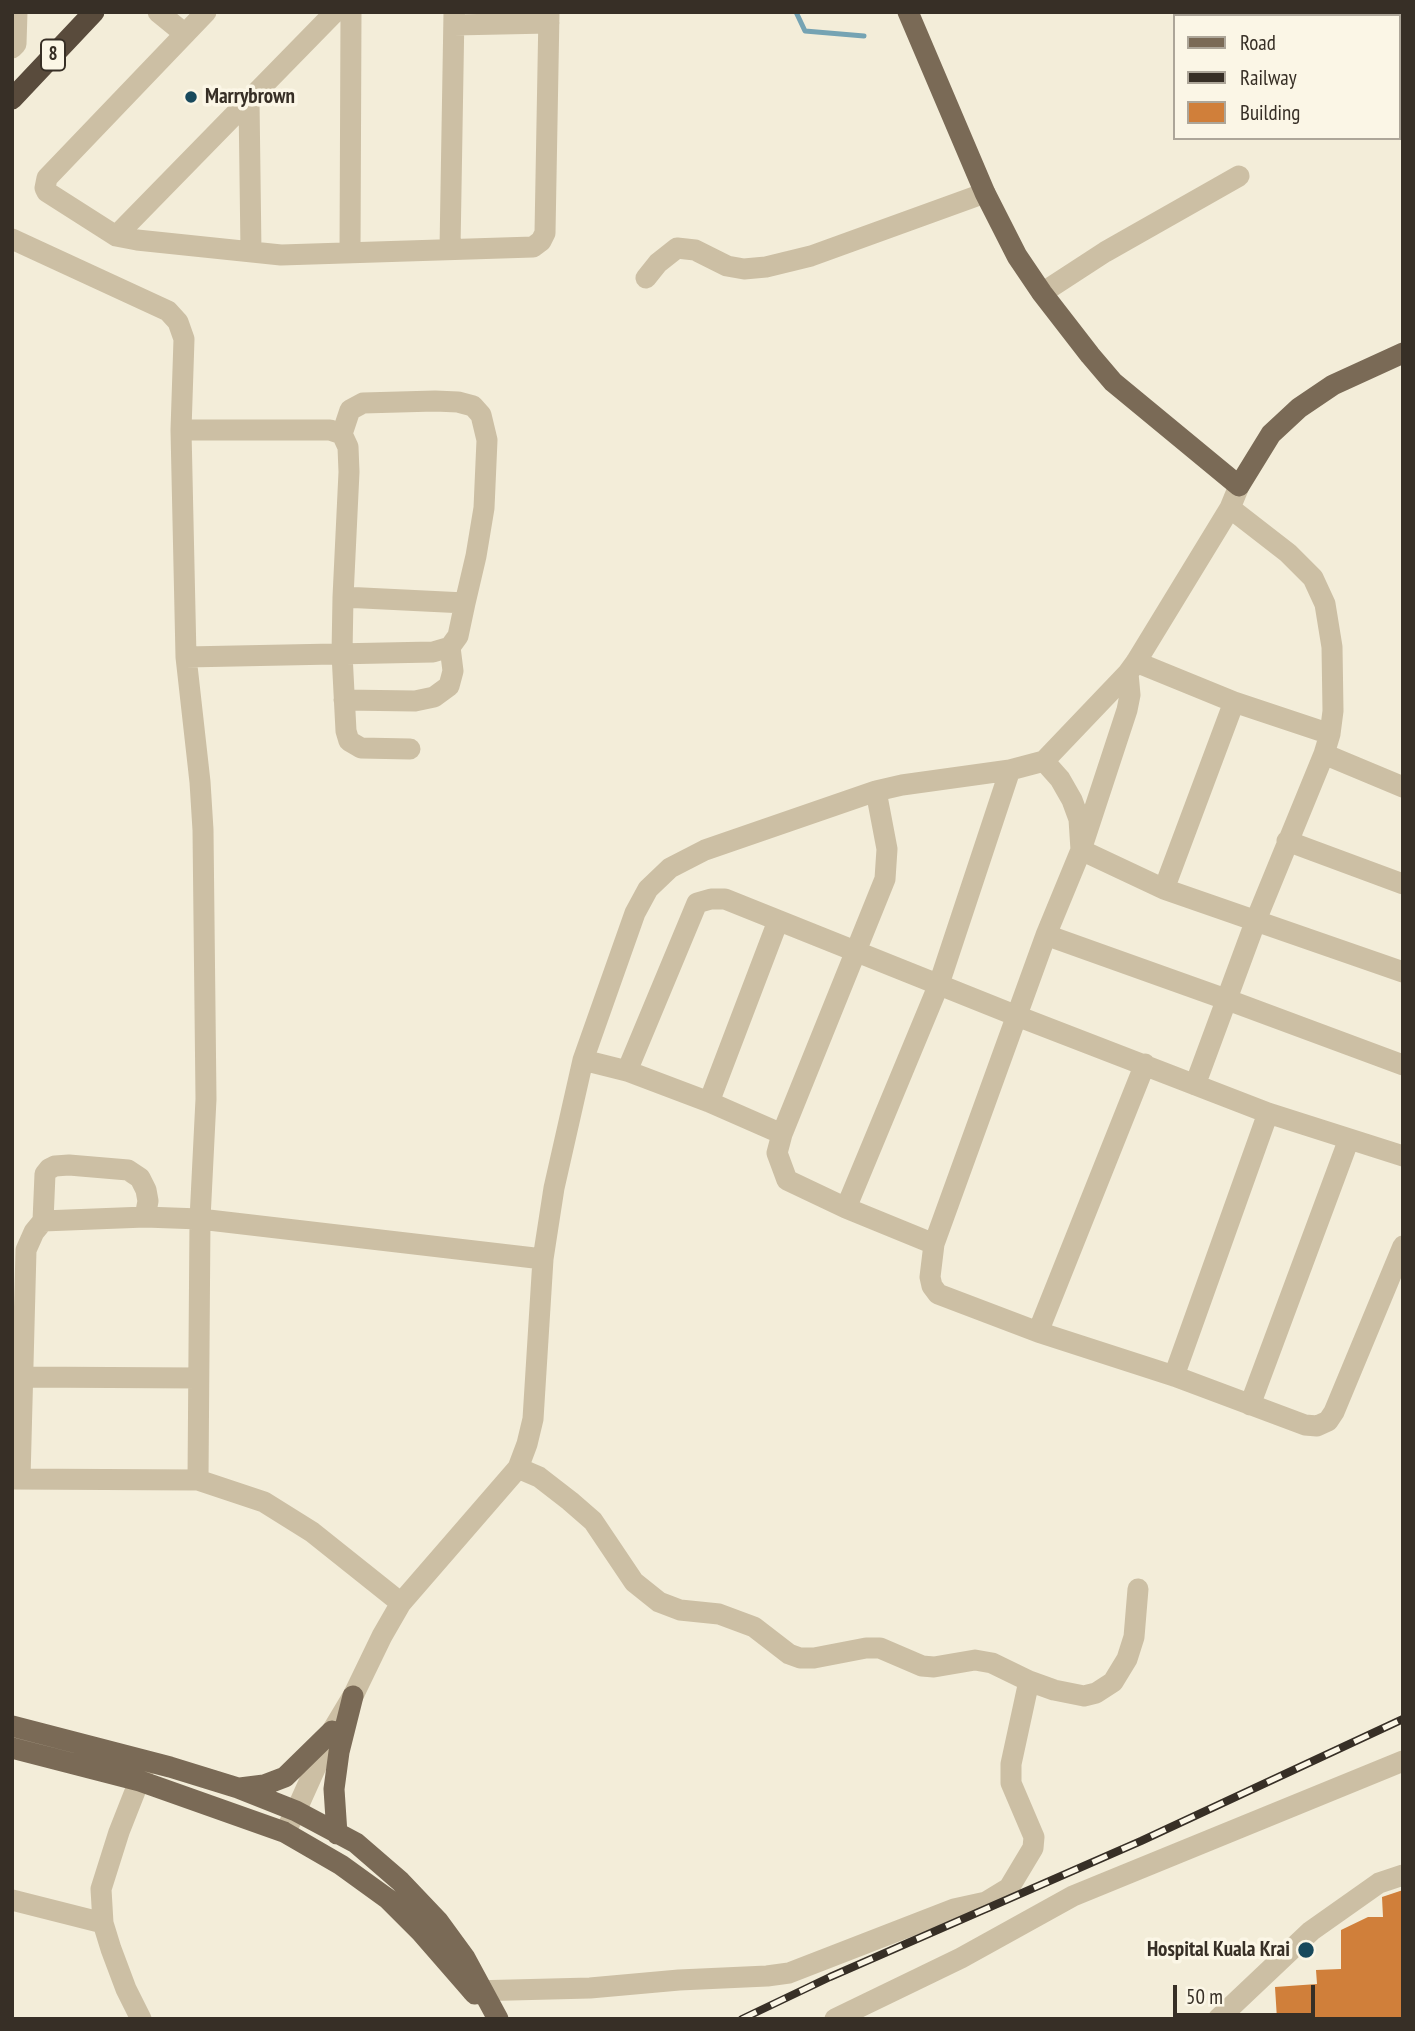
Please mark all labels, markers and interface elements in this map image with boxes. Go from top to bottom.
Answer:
legend [1174,14,1401,140]
text: Road [1240,29,1276,56]
road number: 8 [41,40,65,70]
text: Railway [1240,64,1297,91]
place label: Marrybrown [205,84,295,110]
marker: Marrybrown [183,89,199,105]
text: Building [1240,99,1300,126]
place label: Hospital Kuala Krai [1147,1937,1290,1963]
marker: Hospital Kuala Krai [1296,1940,1316,1960]
scale bar [1177,1972,1319,2016]
text: 50 m [1186,1983,1223,2010]

